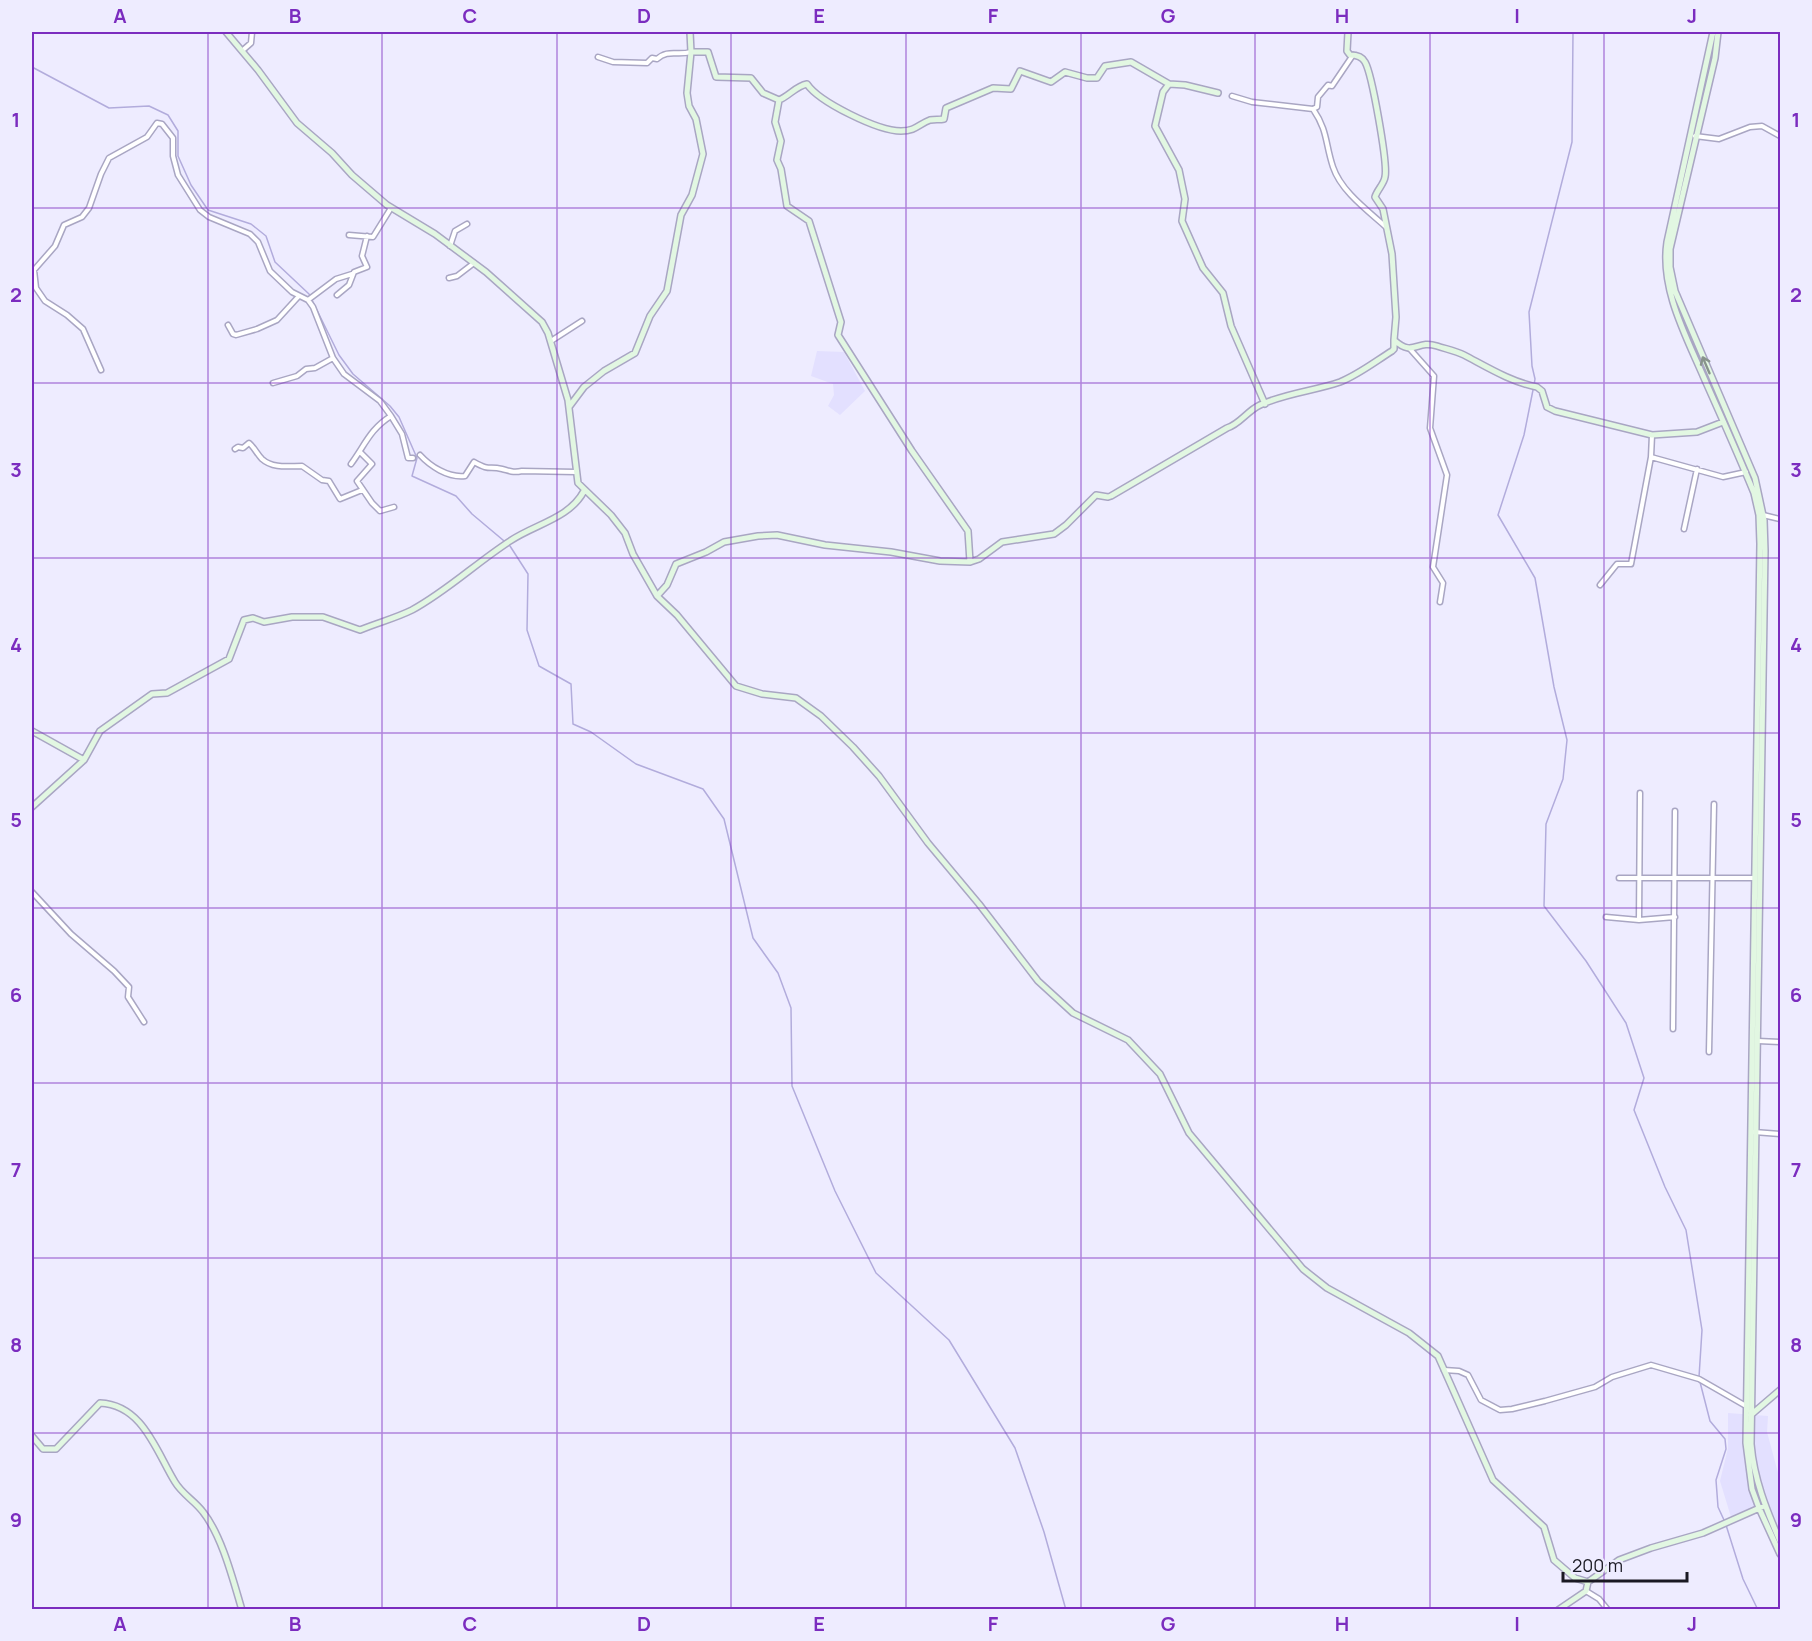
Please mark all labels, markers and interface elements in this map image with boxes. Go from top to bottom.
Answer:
text: A [113,2,127,29]
text: B [289,2,302,29]
text: C [463,2,477,29]
text: D [637,2,651,29]
text: E [813,2,825,29]
text: F [988,2,999,29]
text: G [1161,2,1176,29]
text: H [1335,2,1349,29]
text: I [1514,2,1520,29]
text: J [1687,2,1697,29]
text: 1 [12,106,20,133]
text: 1 [1792,106,1800,133]
text: 2 [10,281,22,308]
text: 2 [1790,281,1802,308]
one-way arrow [1700,356,1711,374]
text: 3 [10,456,22,483]
text: 3 [1790,456,1802,483]
text: 4 [10,631,22,658]
text: 4 [1790,631,1802,658]
text: 5 [10,806,22,833]
text: 5 [1790,806,1802,833]
text: 6 [10,981,22,1008]
text: 6 [1790,981,1802,1008]
text: 7 [11,1156,21,1183]
text: 7 [1791,1156,1801,1183]
text: 8 [10,1331,22,1358]
text: 8 [1790,1331,1802,1358]
text: 9 [10,1506,22,1533]
text: 9 [1790,1506,1802,1533]
scale bar [1563,1545,1688,1583]
text: 200 m [1572,1553,1623,1577]
text: A [113,1610,127,1637]
text: B [289,1610,302,1637]
text: C [463,1610,477,1637]
text: D [637,1610,651,1637]
text: E [813,1610,825,1637]
text: F [988,1610,999,1637]
text: G [1161,1610,1176,1637]
text: H [1335,1610,1349,1637]
text: I [1514,1610,1520,1637]
text: J [1687,1610,1697,1637]

